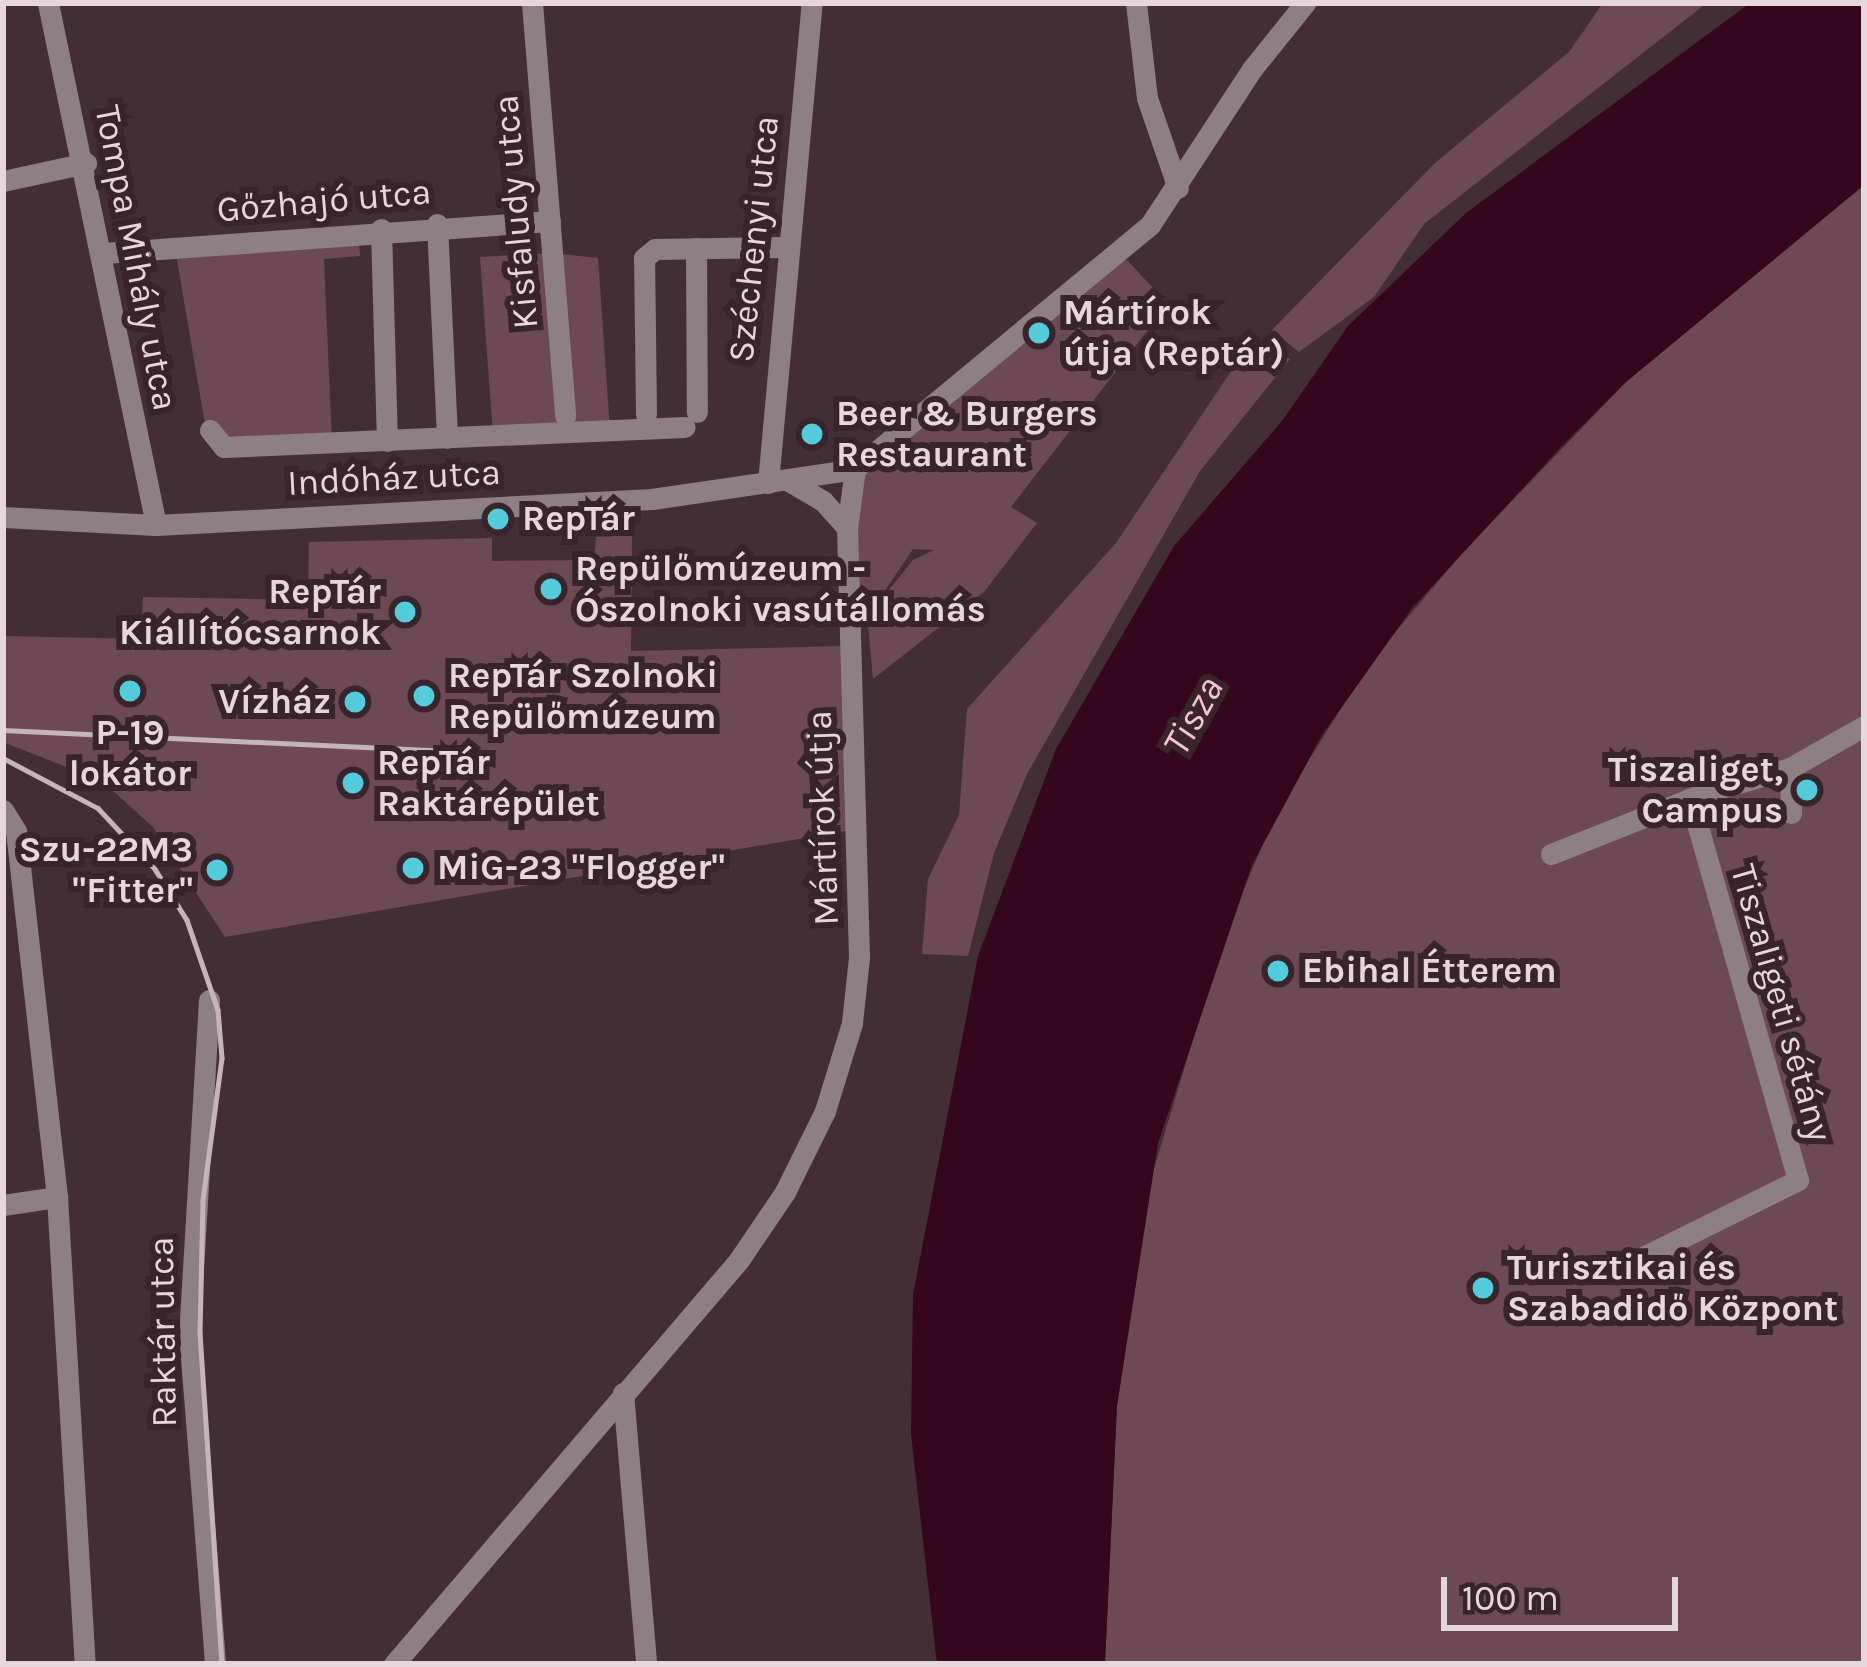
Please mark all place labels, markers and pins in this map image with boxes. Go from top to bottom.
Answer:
place label: Mártírok útja (Reptár) [1063,290,1284,375]
marker: Mártírok útja (Reptár) [1026,320,1052,346]
place label: Beer & Burgers Restaurant [836,391,1097,476]
marker: Beer & Burgers Restaurant [799,421,825,447]
place label: RepTár [522,497,635,541]
marker: RepTár [485,506,511,532]
place label: Repülőmúzeum - Ószolnoki vasútállomás [575,546,986,631]
place label: RepTár Kiállítócsarnok [119,569,381,654]
marker: Repülőmúzeum - Ószolnoki vasútállomás [538,576,564,602]
marker: RepTár Kiállítócsarnok [392,599,418,625]
place label: RepTár Szolnoki Repülőmúzeum [448,653,718,738]
marker: P-19 lokátor [117,678,143,704]
place label: Vízház [218,680,331,724]
marker: RepTár Szolnoki Repülőmúzeum [411,683,437,709]
marker: Vízház [342,689,368,715]
place label: P-19 lokátor [69,710,191,795]
place label: RepTár Raktárépület [377,740,600,825]
place label: Tiszaliget, Campus [1608,747,1783,832]
marker: RepTár Raktárépület [340,770,366,796]
marker: Tiszaliget, Campus [1794,777,1820,803]
place label: Szu-22M3 "Fitter" [19,827,193,912]
place label: MiG-23 "Flogger" [437,846,725,890]
marker: MiG-23 "Flogger" [400,855,426,881]
marker: Szu-22M3 "Fitter" [204,857,230,883]
place label: Ebihal Étterem [1302,949,1557,993]
marker: Ebihal Étterem [1265,958,1291,984]
place label: Turisztikai és Szabadidő Központ [1507,1245,1838,1330]
marker: Turisztikai és Szabadidő Központ [1470,1275,1496,1301]

